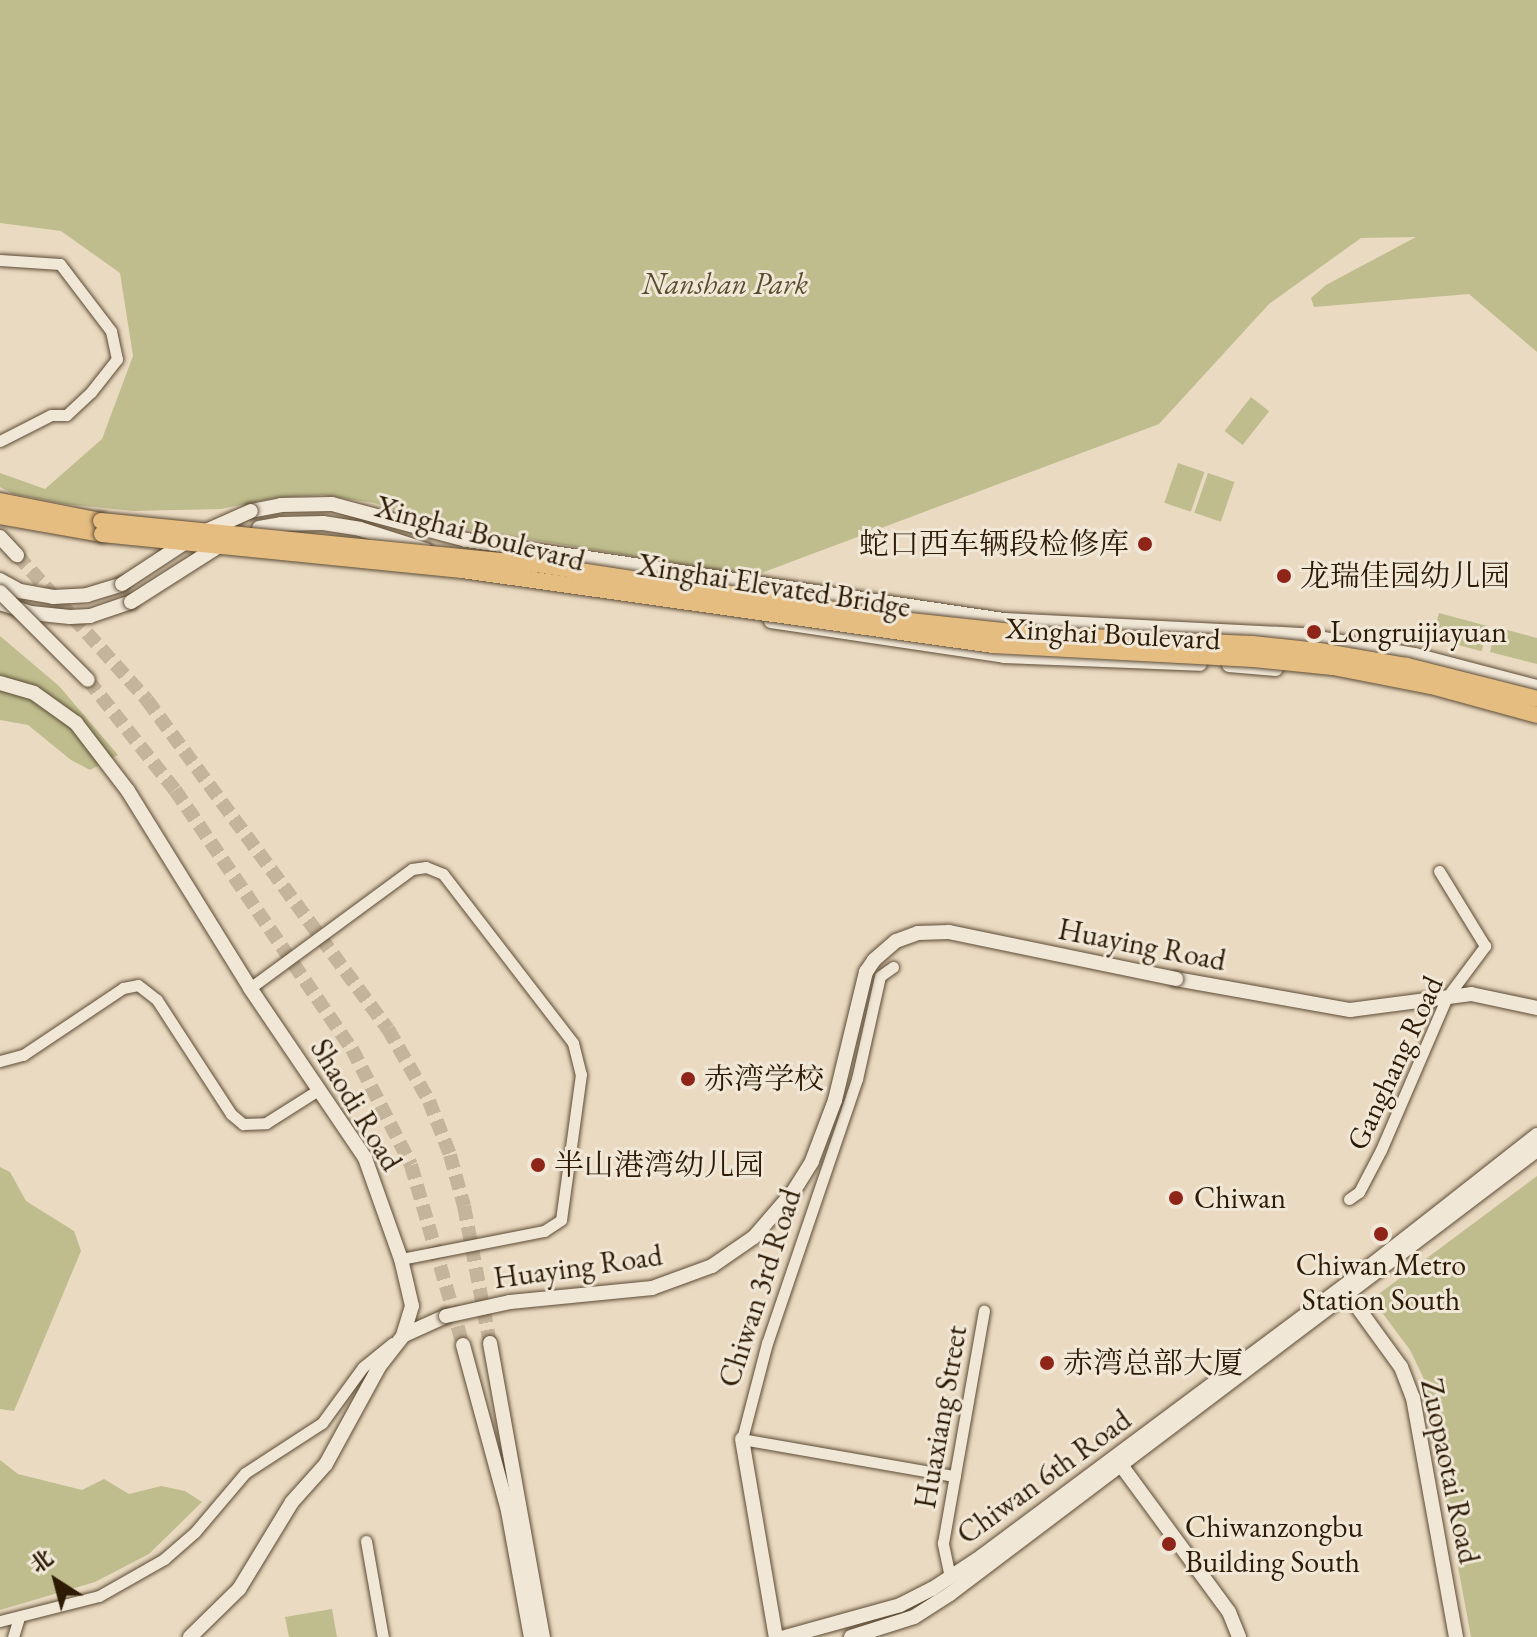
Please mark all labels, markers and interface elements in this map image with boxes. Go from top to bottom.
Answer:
park label: Nanshan Park [642,266,808,302]
street label: Xinghai Boulevard [371,489,589,579]
place label: 蛇口西车辆段检修库 [859,526,1129,562]
marker: 蛇口西车辆段检修库 [1136,535,1154,553]
street label: Xinghai Elevated Bridge [635,547,913,625]
place label: 龙瑞佳园幼儿园 [1300,558,1510,594]
marker: 龙瑞佳园幼儿园 [1275,567,1293,585]
street label: Xinghai Boulevard [1005,610,1221,658]
place label: Longruijiayuan [1330,614,1507,650]
marker: Longruijiayuan [1305,623,1323,641]
street label: Huaying Road [1055,911,1229,979]
street label: Ganghang Road [1339,970,1451,1156]
street label: Shaodi Road [303,1032,409,1178]
place label: 赤湾学校 [704,1061,824,1097]
marker: 赤湾学校 [679,1070,697,1088]
place label: 半山港湾幼儿园 [554,1147,764,1183]
marker: 半山港湾幼儿园 [529,1156,547,1174]
place label: Chiwan [1194,1180,1286,1216]
street label: Chiwan 3rd Road [711,1184,809,1392]
marker: Chiwan [1165,1187,1187,1209]
marker: Chiwan Metro Station South [1372,1225,1390,1243]
street label: Huaying Road [491,1237,665,1297]
place label: Chiwan Metro Station South [1296,1247,1466,1318]
street label: Huaxiang Street [907,1323,975,1511]
place label: 赤湾总部大厦 [1063,1345,1243,1381]
marker: 赤湾总部大厦 [1038,1354,1056,1372]
street label: Zuopaotai Road [1413,1375,1487,1567]
street label: Chiwan 6th Road [950,1402,1138,1552]
place label: Chiwanzongbu Building South [1185,1509,1363,1580]
marker: Chiwanzongbu Building South [1160,1535,1178,1553]
north arrow [16,1541,96,1621]
text: 北 [24,1543,59,1579]

